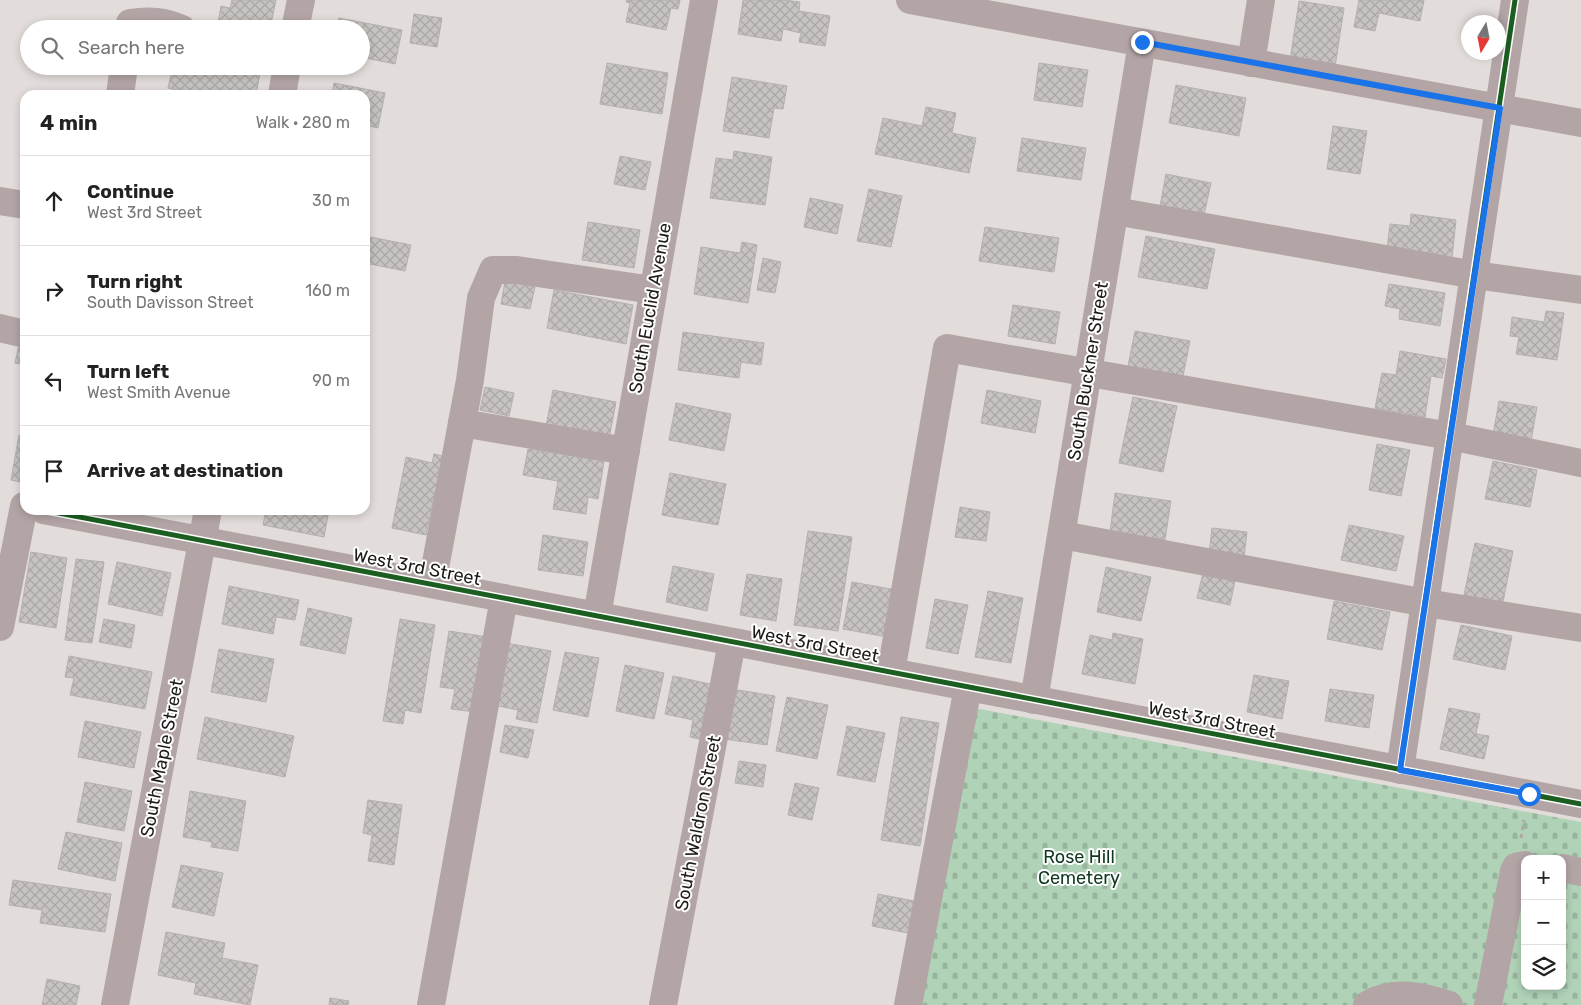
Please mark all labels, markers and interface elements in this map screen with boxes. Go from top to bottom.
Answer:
north arrow [1461,15,1506,60]
search box [20,20,370,75]
route end [1131,31,1154,54]
icon: search [38,34,66,62]
text: Search here [78,36,185,59]
text: 4 min [40,110,98,135]
text: Walk · 280 m [256,113,350,132]
text: Continue [87,180,174,203]
icon: ahead [40,187,68,215]
text: 30 m [312,191,350,210]
text: West 3rd Street [87,203,202,222]
street label: South Euclid Avenue [624,221,676,395]
text: Turn right [87,270,182,293]
icon: right [40,277,68,305]
street label: South Buckner Street [1063,280,1113,462]
text: 160 m [305,281,350,300]
text: South Davisson Street [87,293,254,312]
text: Turn left [87,360,169,383]
icon: left [40,367,68,395]
text: 90 m [312,371,350,390]
text: West Smith Avenue [87,383,230,402]
icon: arrive [40,457,68,485]
text: Arrive at destination [87,459,283,482]
street label: West 3rd Street [351,544,483,590]
street label: West 3rd Street [749,621,881,667]
street label: South Maple Street [136,677,188,839]
street label: West 3rd Street [1146,697,1278,743]
street label: South Waldron Street [670,734,726,912]
route start [1518,783,1541,806]
park label: Rose Hill Cemetery [1038,846,1120,889]
map controls [1521,855,1566,990]
button: + [1521,855,1566,900]
button: − [1521,900,1566,945]
button: layers [1521,945,1566,990]

